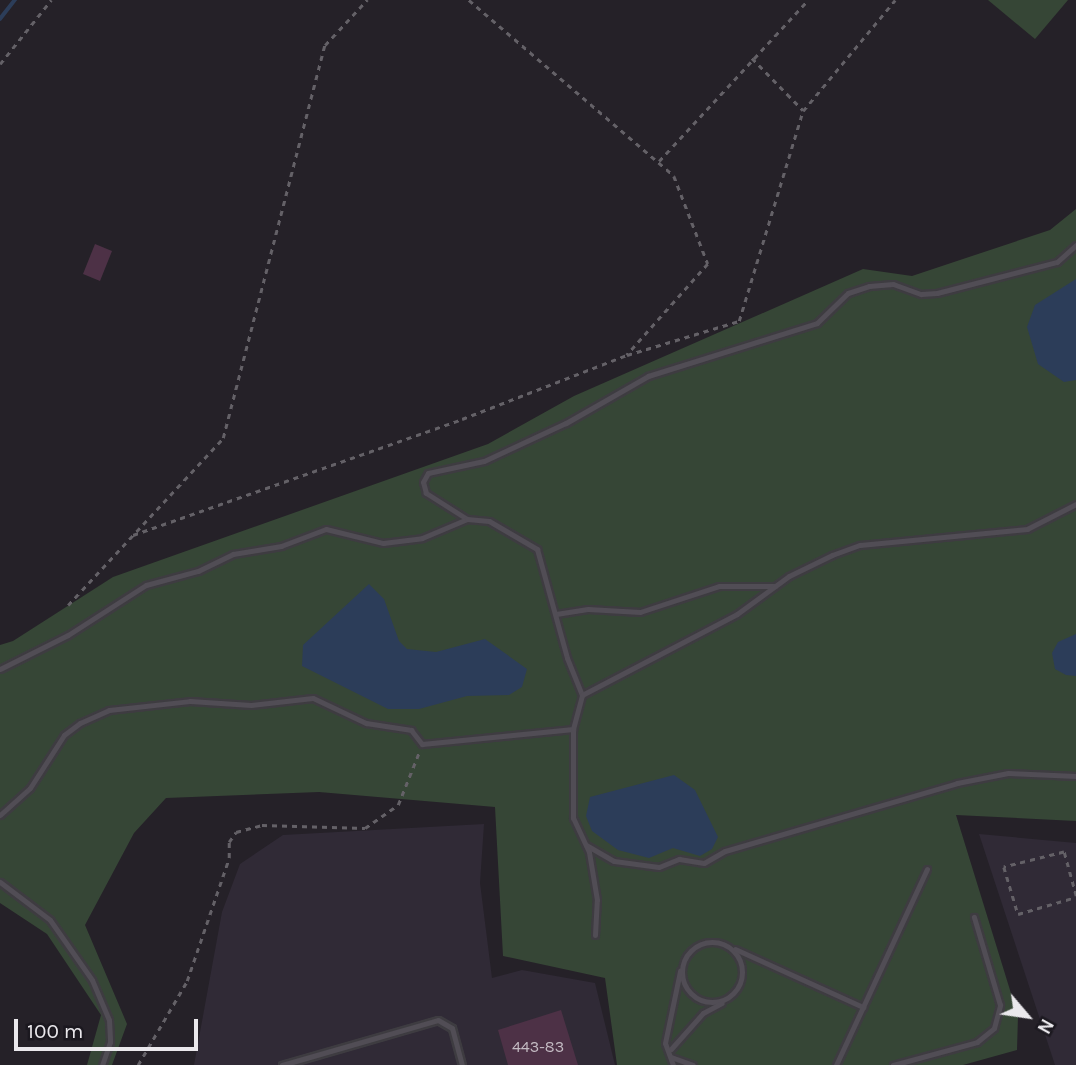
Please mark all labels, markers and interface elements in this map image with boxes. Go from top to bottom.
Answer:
north arrow [992,981,1062,1051]
scale bar [18,1006,201,1050]
text: N [1032,1015,1058,1037]
text: 100 m [27,1019,84,1043]
house number: 443-83 [512,1037,564,1057]

